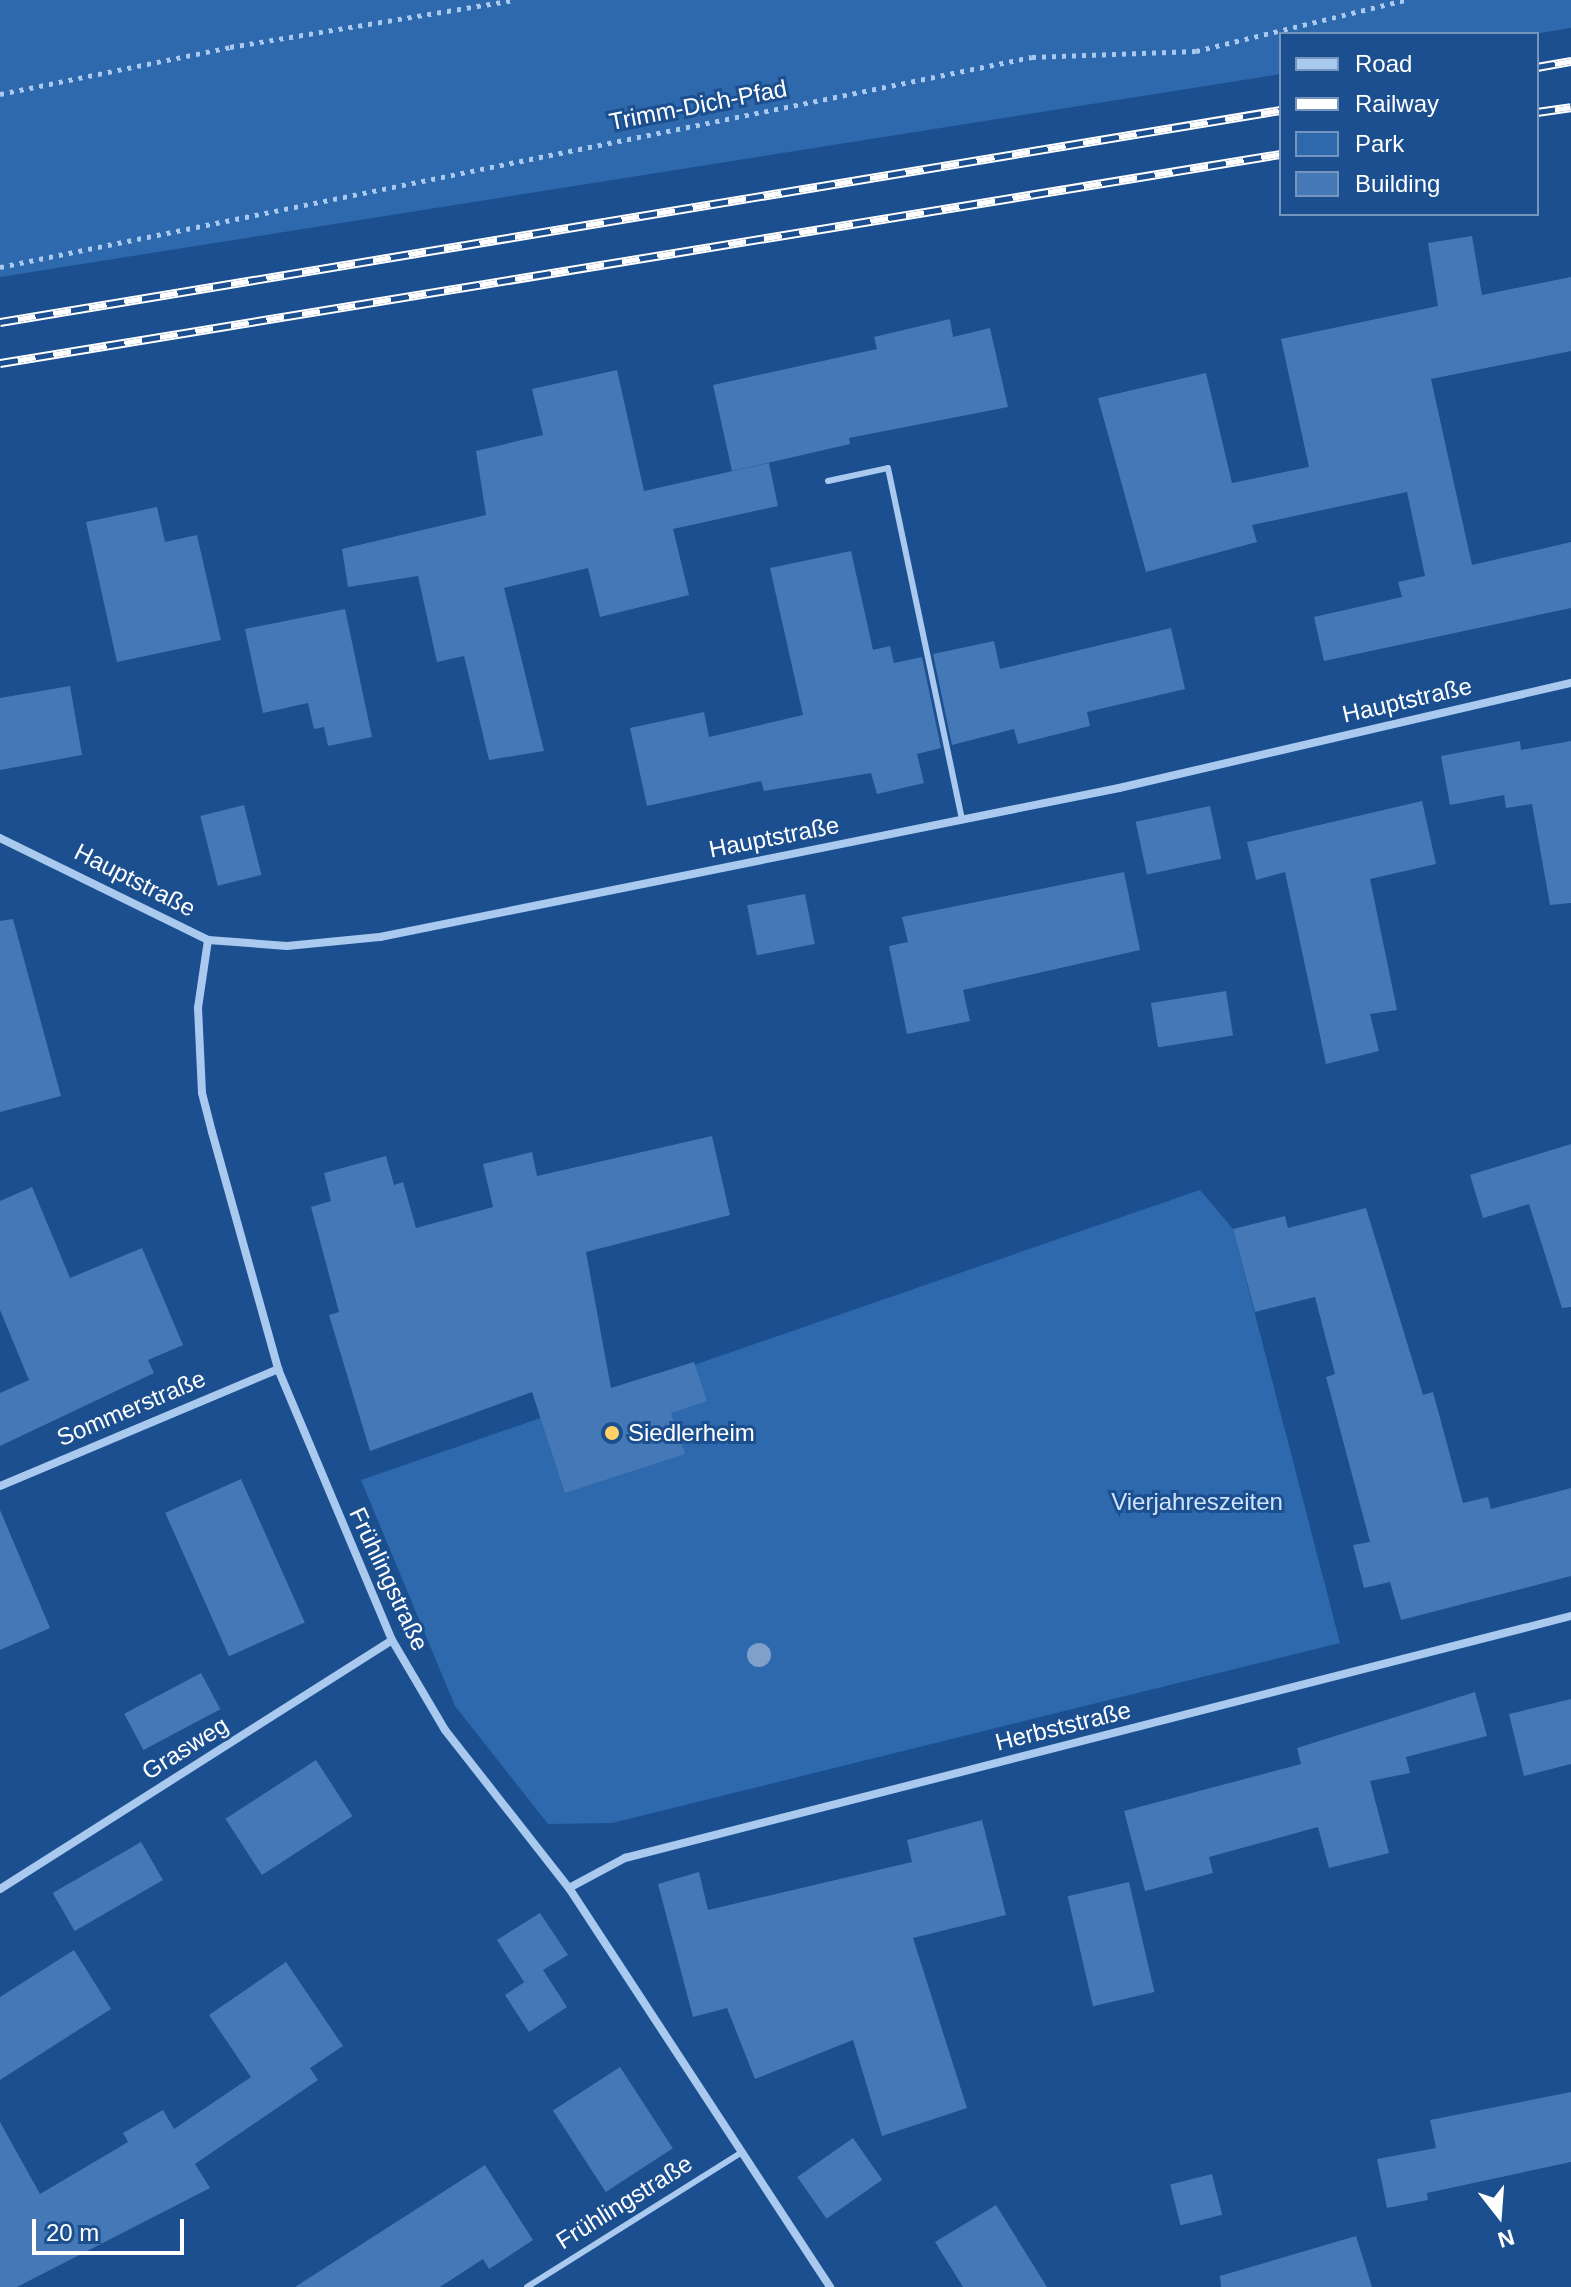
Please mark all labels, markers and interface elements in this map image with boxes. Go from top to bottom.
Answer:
legend [1279,32,1539,216]
text: Road [1355,50,1412,77]
street label: Trimm-Dich-Pfad [607,74,789,136]
text: Railway [1355,90,1439,117]
text: Park [1355,130,1404,157]
text: Building [1355,170,1440,197]
street label: Hauptstraße [1339,671,1475,729]
street label: Hauptstraße [706,810,842,864]
street label: Hauptstraße [70,837,200,923]
street label: Sommerstraße [52,1364,210,1452]
place label: Siedlerheim [628,1419,755,1447]
marker: Siedlerheim [603,1424,621,1442]
park label: Vierjahreszeiten [1111,1488,1283,1516]
street label: Frühlingstraße [343,1503,435,1655]
street label: Herbststraße [992,1695,1134,1757]
street label: Grasweg [137,1710,233,1786]
street label: Frühlingstraße [551,2149,697,2255]
north arrow [1459,2175,1539,2255]
scale bar [36,2203,188,2253]
text: 20 m [46,2219,99,2246]
text: N [1495,2224,1517,2253]

